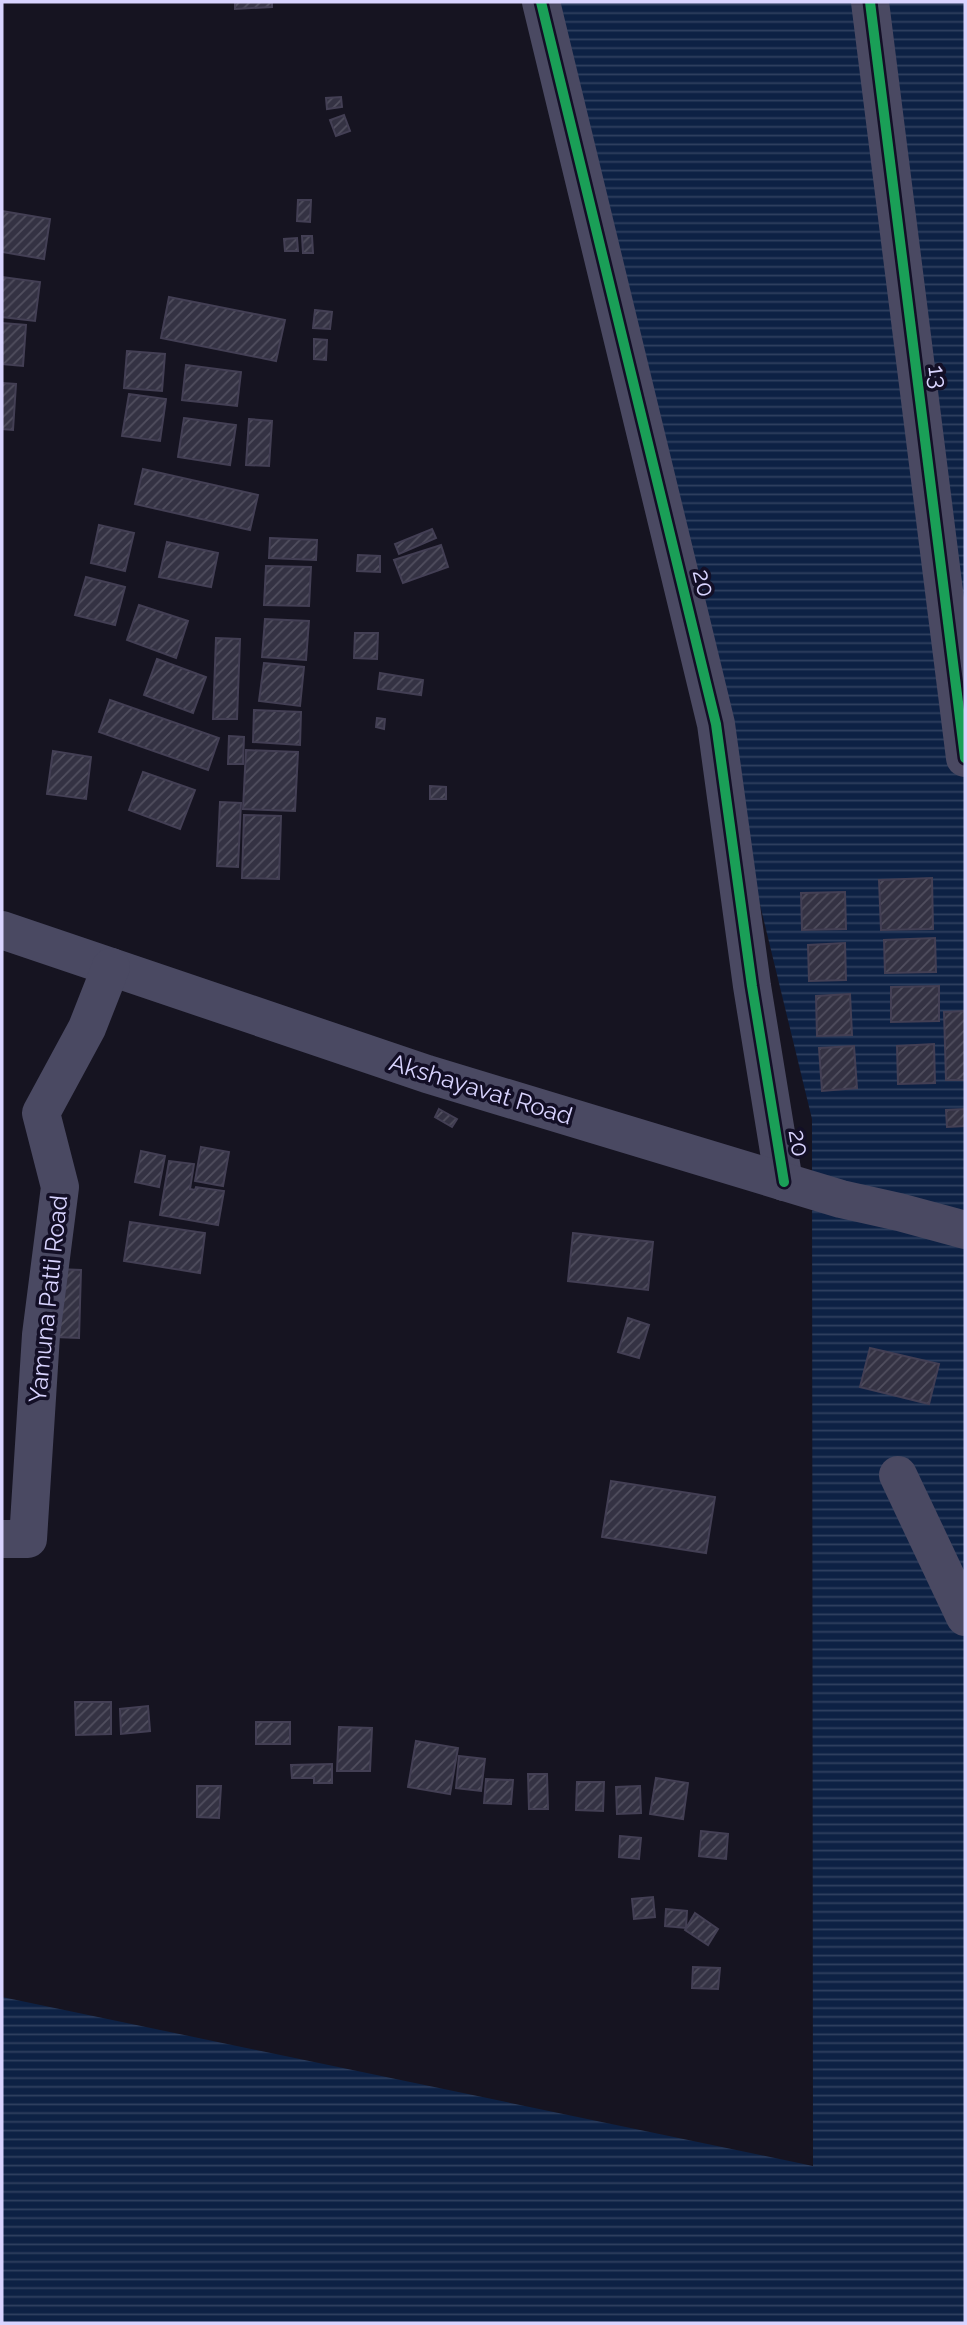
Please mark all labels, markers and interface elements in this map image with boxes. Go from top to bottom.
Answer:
street label: 13 [922,364,954,390]
street label: 20 [687,566,721,600]
street label: Akshayavat Road [386,1047,576,1131]
street label: 20 [783,1127,815,1159]
street label: Yamuna Patti Road [23,1194,73,1404]

